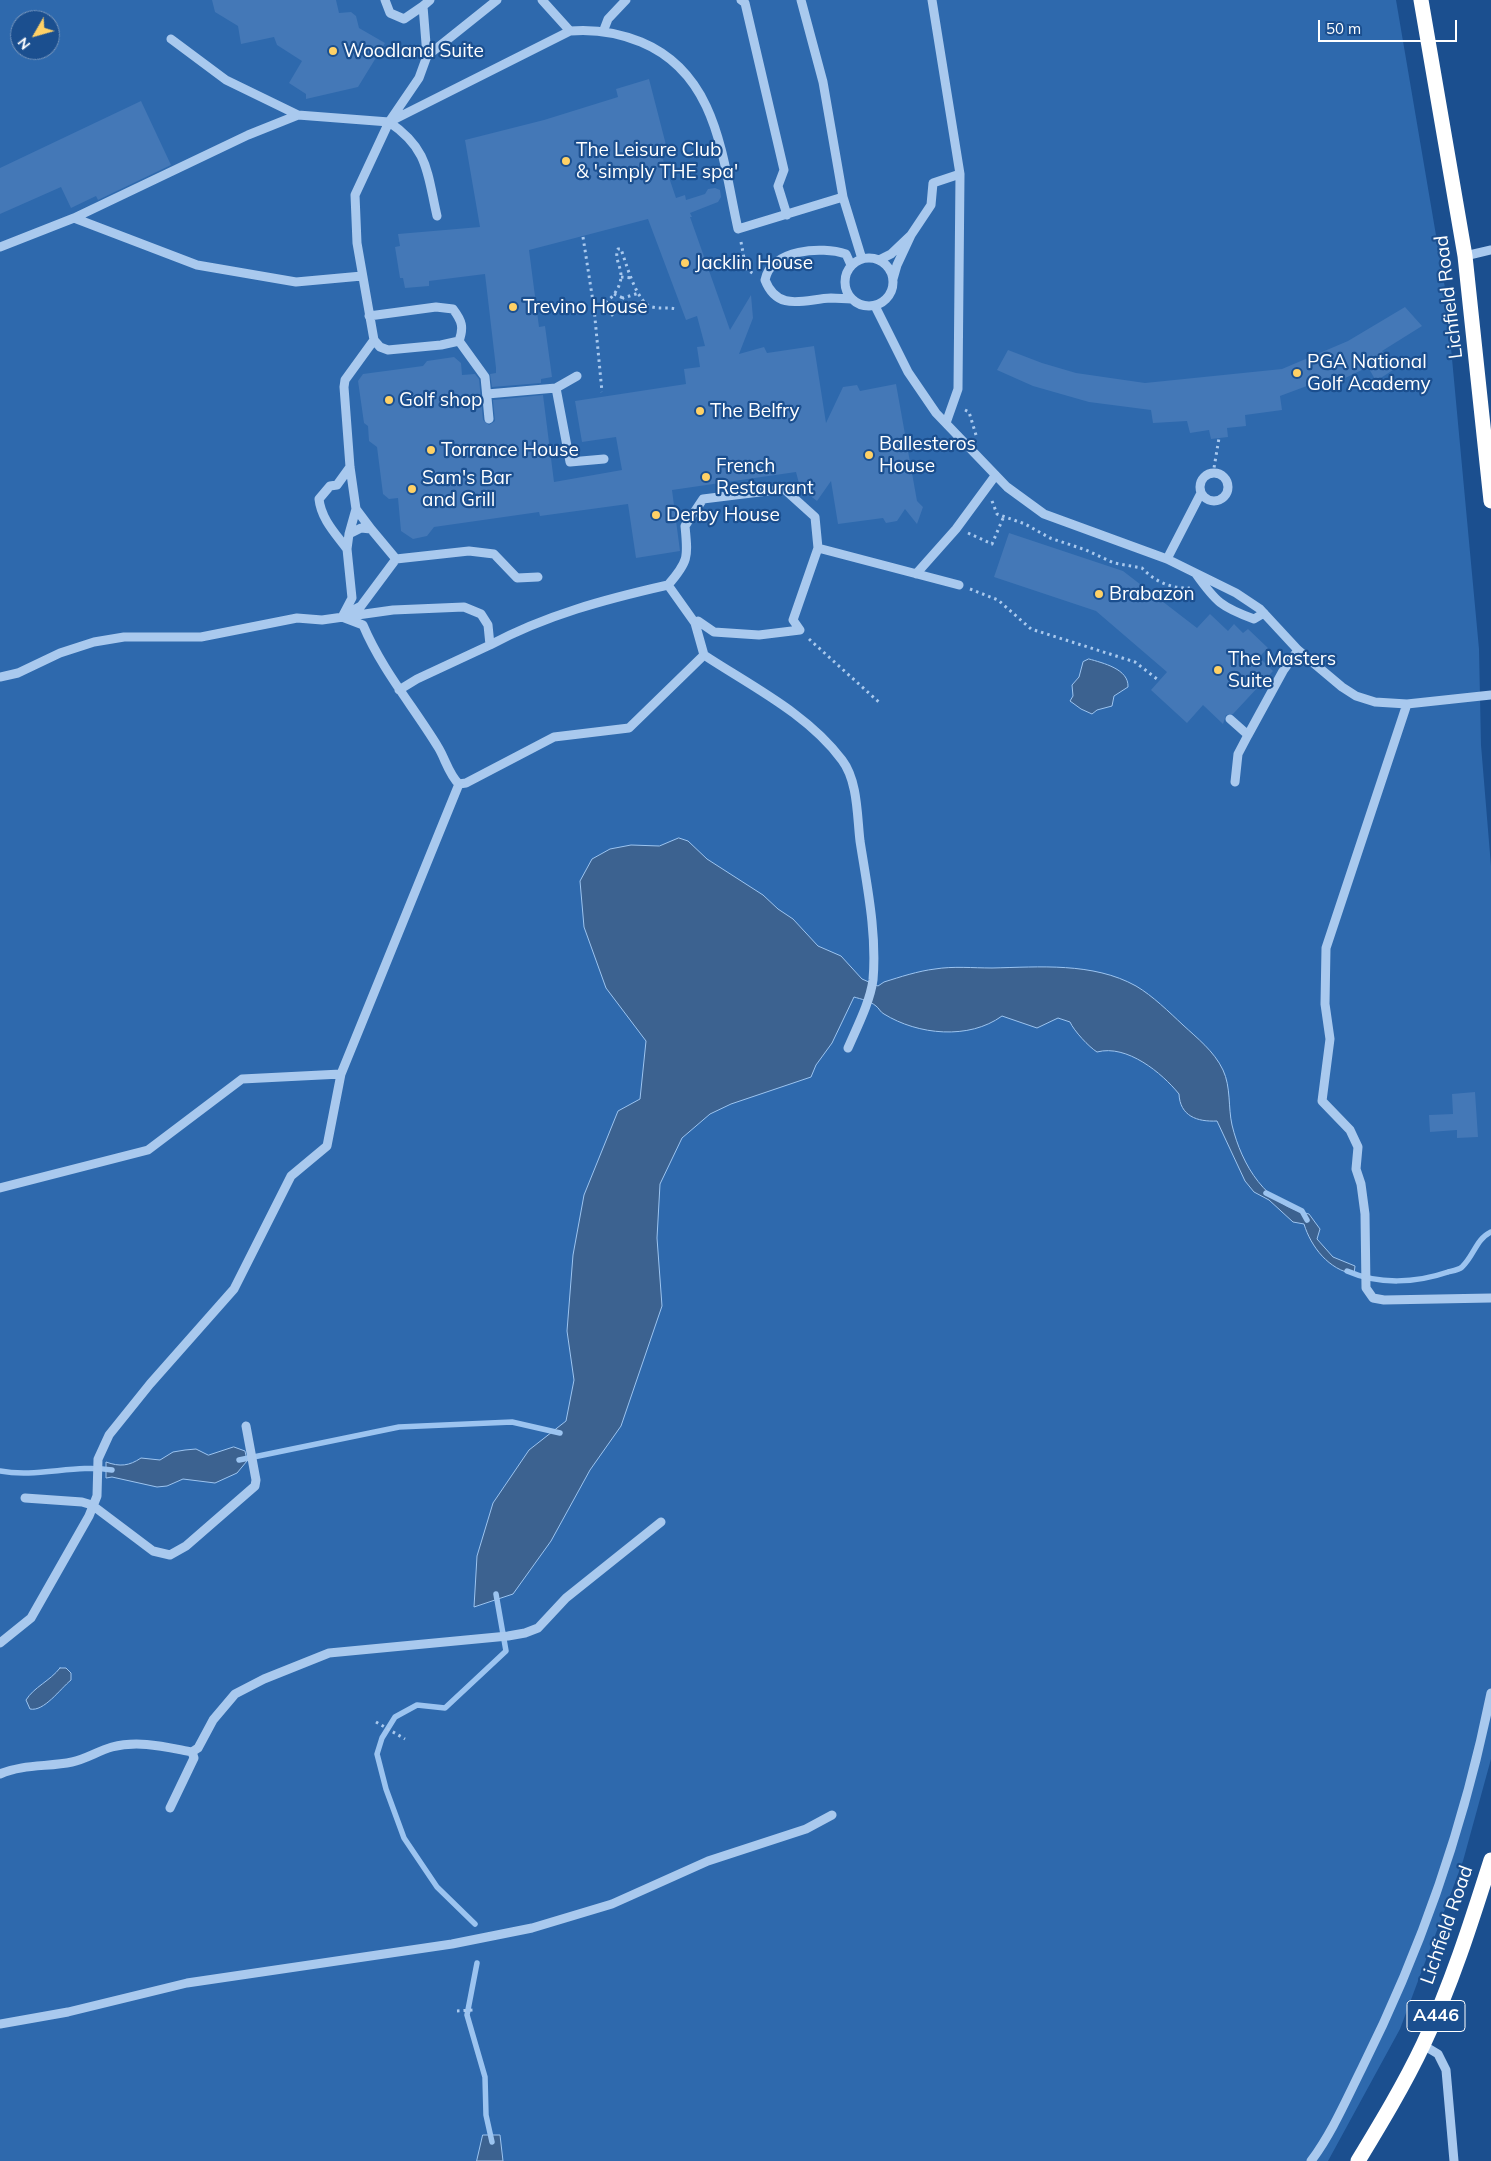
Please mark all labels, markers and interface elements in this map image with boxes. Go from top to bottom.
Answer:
north arrow [10,10,60,60]
scale bar [1321,10,1460,42]
text: 50 m [1326,19,1361,38]
text: N [14,34,34,53]
place label: Woodland Suite [343,40,484,62]
marker: Woodland Suite [327,45,339,57]
place label: The Leisure Club & 'simply THE spa' [576,139,738,183]
marker: The Leisure Club & 'simply THE spa' [560,155,572,167]
street label: Lichfield Road [1430,234,1468,360]
place label: Jacklin House [695,252,813,274]
marker: Jacklin House [679,257,691,269]
place label: Trevino House [523,296,648,318]
marker: Trevino House [507,301,519,313]
place label: PGA National Golf Academy [1307,351,1431,395]
marker: PGA National Golf Academy [1291,367,1303,379]
place label: Golf shop [399,389,482,411]
marker: Golf shop [383,394,395,406]
place label: The Belfry [710,400,800,422]
marker: The Belfry [694,405,706,417]
place label: Ballesteros House [879,433,976,477]
place label: Torrance House [441,439,579,461]
marker: Torrance House [425,444,437,456]
marker: Ballesteros House [863,449,875,461]
place label: French Restaurant [716,455,814,499]
place label: Sam's Bar and Grill [422,467,512,511]
marker: French Restaurant [700,471,712,483]
marker: Sam's Bar and Grill [406,483,418,495]
place label: Derby House [666,504,780,526]
marker: Derby House [650,509,662,521]
place label: Brabazon [1109,583,1195,605]
marker: Brabazon [1093,588,1105,600]
place label: The Masters Suite [1228,648,1336,692]
marker: The Masters Suite [1212,664,1224,676]
street label: Lichfield Road [1416,1863,1478,1987]
road number: A446 [1407,2000,1465,2032]

